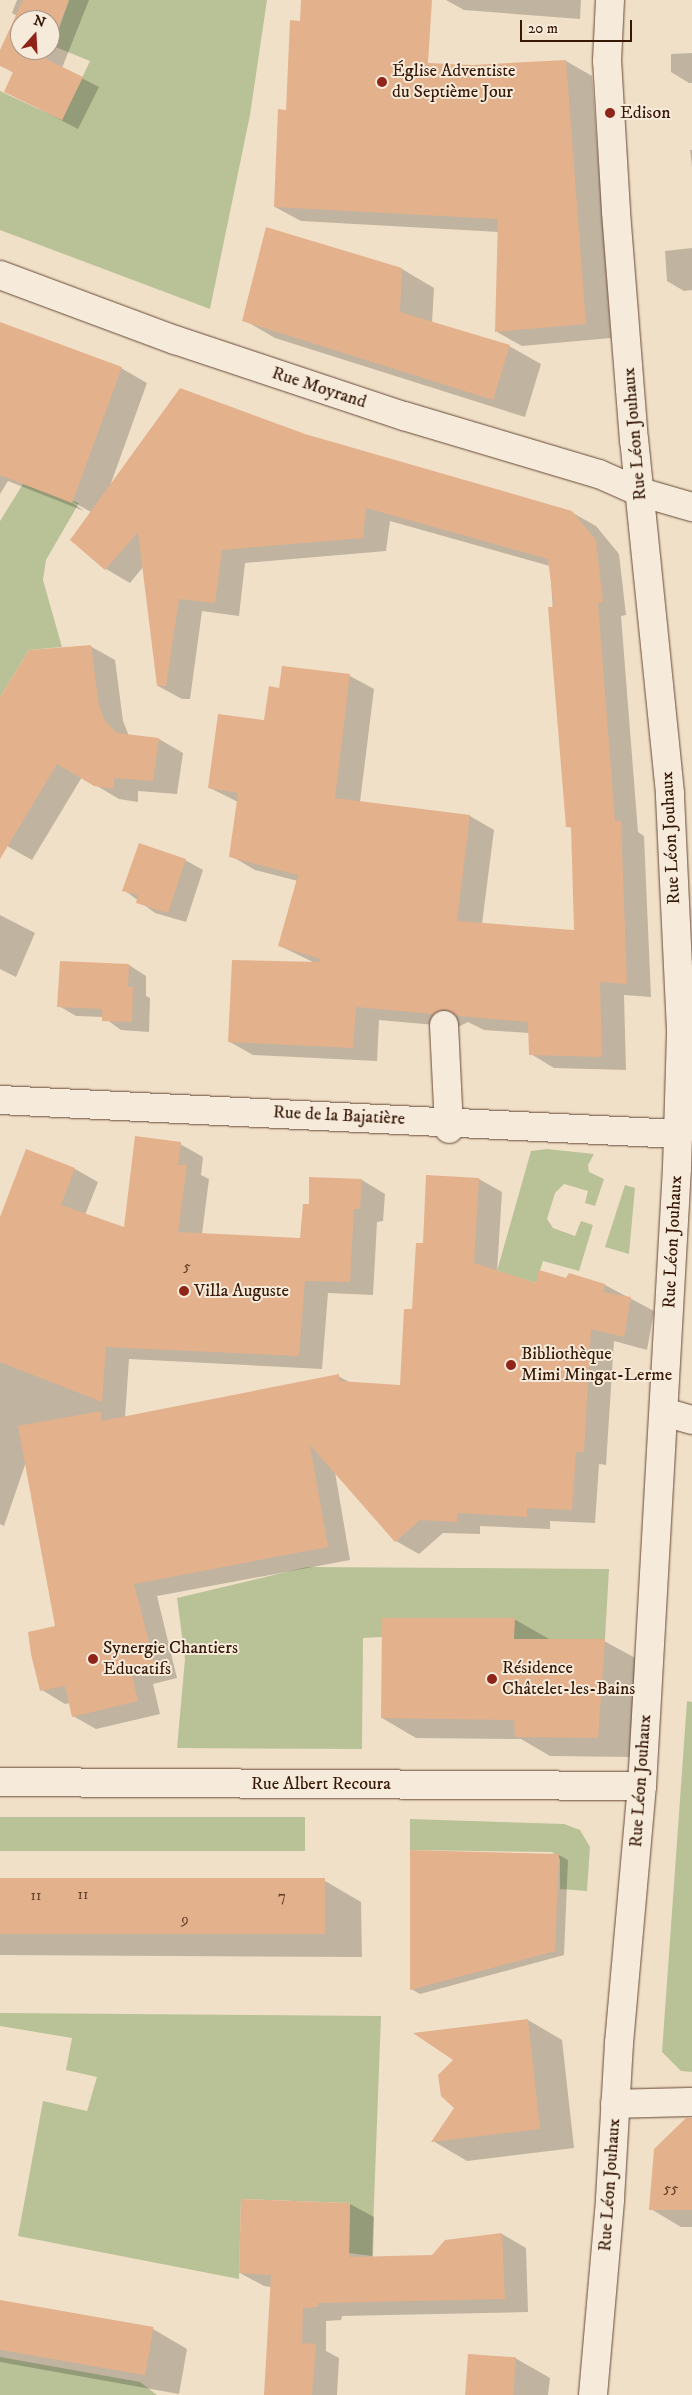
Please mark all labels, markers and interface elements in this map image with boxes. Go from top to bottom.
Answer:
north arrow [10,10,60,60]
scale bar [522,10,634,42]
text: N [31,11,48,32]
text: 20 m [528,19,558,38]
place label: Église Adventiste du Septième Jour [392,61,516,104]
marker: Église Adventiste du Septième Jour [376,76,388,88]
place label: Edison [620,102,671,124]
marker: Edison [604,107,616,119]
street label: Rue Moyrand [269,363,369,413]
street label: Rue Léon Jouhaux [618,367,652,501]
street label: Rue Léon Jouhaux [657,771,685,905]
street label: Rue de la Bajatière [272,1102,406,1130]
street label: Rue Léon Jouhaux [659,1175,687,1309]
house number: 5 [183,1258,191,1276]
place label: Villa Auguste [194,1280,289,1302]
marker: Villa Auguste [178,1285,190,1297]
place label: Bibliothèque Mimi Mingat-Lerme [521,1344,672,1386]
marker: Bibliothèque Mimi Mingat-Lerme [505,1359,517,1371]
place label: Synergie Chantiers Educatifs [103,1638,238,1680]
marker: Synergie Chantiers Educatifs [87,1653,99,1665]
place label: Résidence Châtelet-les-Bains [502,1658,635,1700]
marker: Résidence Châtelet-les-Bains [486,1673,498,1685]
street label: Rue Léon Jouhaux [626,1714,656,1848]
street label: Rue Albert Recoura [251,1773,391,1795]
house number: 11 [77,1886,89,1904]
house number: 11 [30,1887,42,1905]
house number: 7 [278,1888,286,1906]
house number: 9 [181,1911,189,1929]
street label: Rue Léon Jouhaux [595,2118,625,2252]
house number: 55 [664,2180,678,2198]

